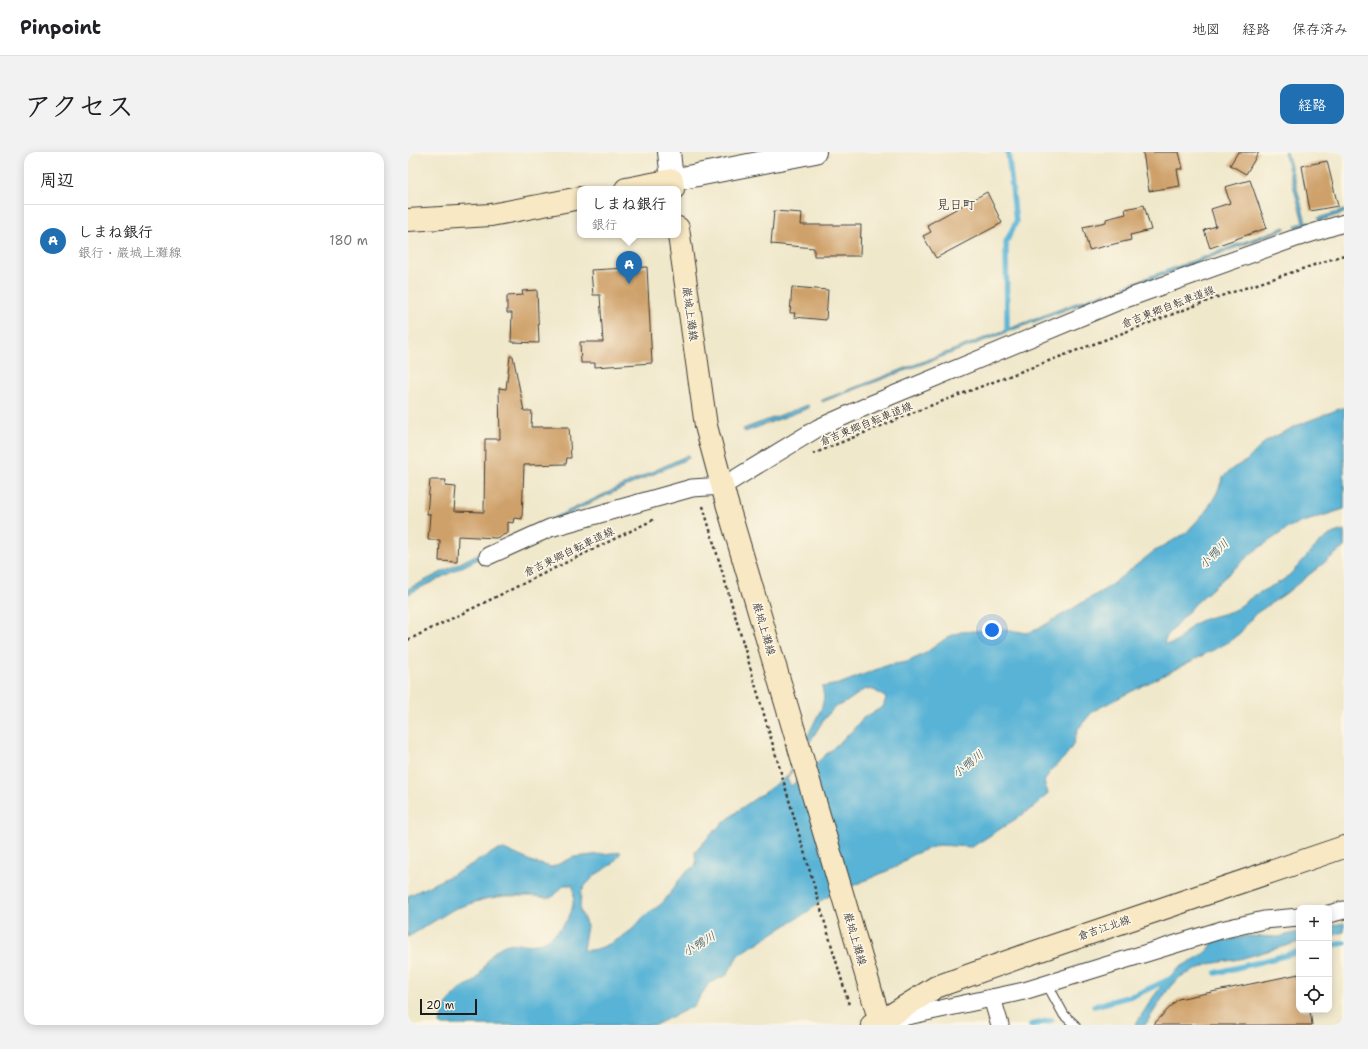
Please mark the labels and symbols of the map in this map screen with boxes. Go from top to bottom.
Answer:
district label: 見日町 [936,196,976,213]
pin: A [616,251,642,284]
street label: 倉吉東郷自転車道線 [1119,282,1217,332]
street label: 巌城上灘線 [679,286,701,342]
street label: 倉吉東郷自転車道線 [817,399,915,449]
street label: 倉吉東郷自転車道線 [521,524,617,580]
water label: 小鴨川 [1196,536,1232,572]
street label: 巌城上灘線 [749,600,779,658]
your location [982,620,1002,640]
water label: 小鴨川 [949,746,987,782]
street label: 巌城上灘線 [840,910,870,968]
street label: 倉吉江北線 [1076,912,1132,944]
water label: 小鴨川 [679,928,719,960]
scale bar [420,997,477,1016]

